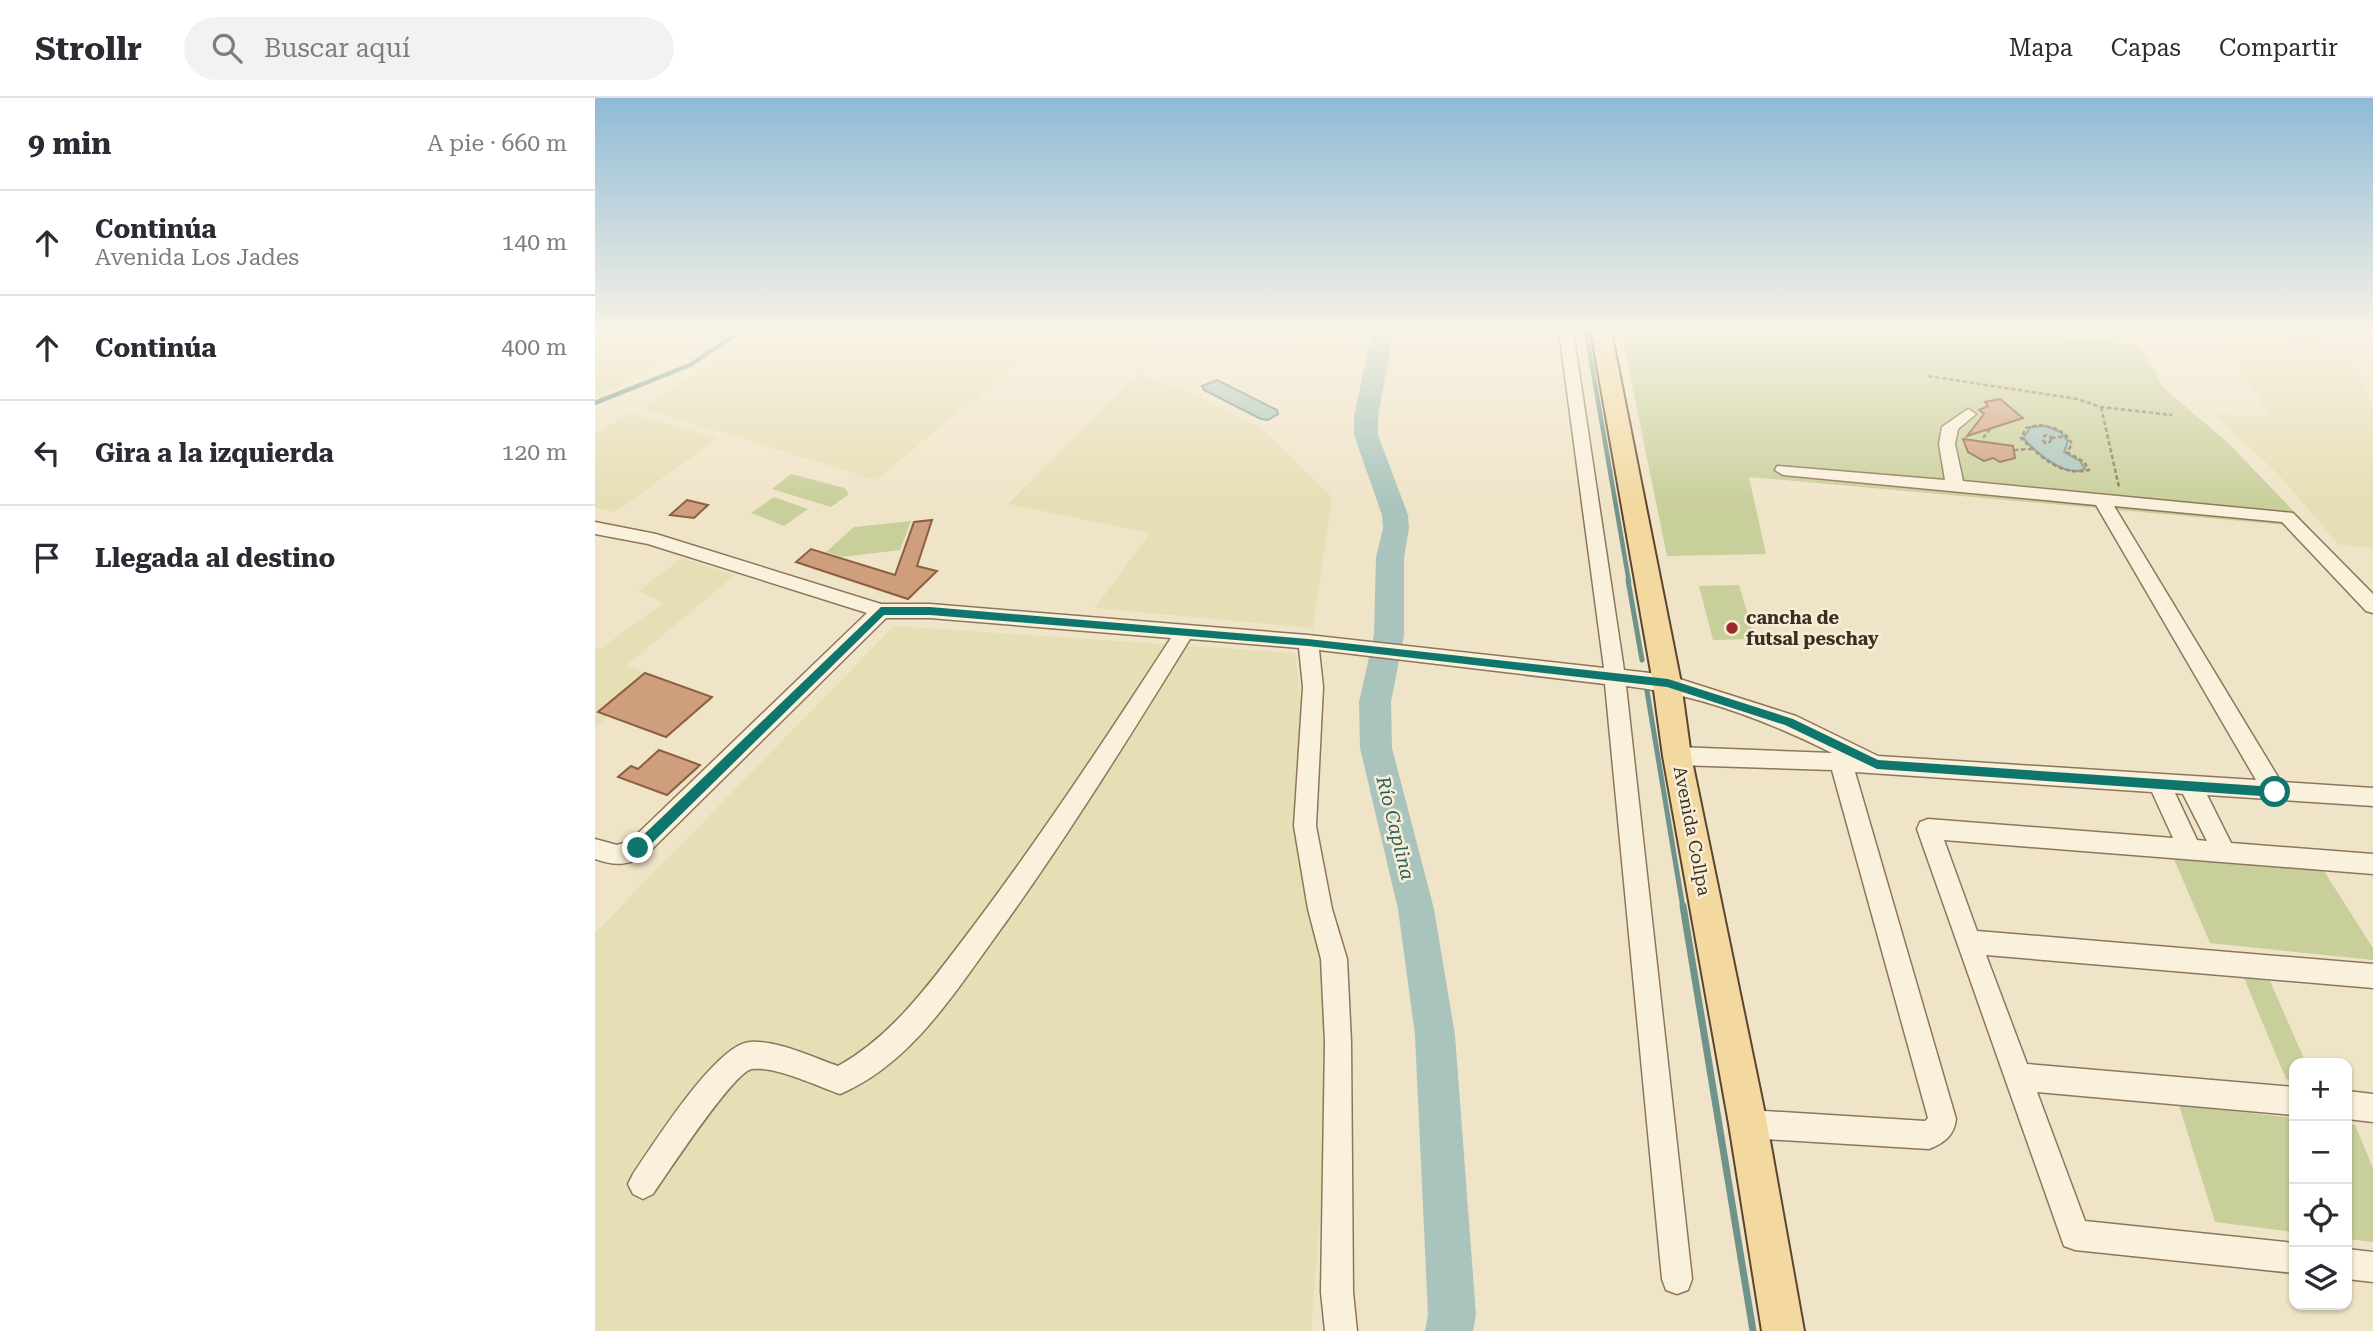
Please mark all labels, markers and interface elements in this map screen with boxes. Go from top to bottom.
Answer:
search box [184,17,674,80]
text: Strollr [35,29,142,68]
icon: search [208,29,246,67]
text: Buscar aquí [264,33,410,63]
text: Mapa [2009,34,2073,62]
text: Capas [2111,34,2181,62]
text: Compartir [2219,34,2338,62]
text: 9 min [28,126,111,161]
text: A pie · 660 m [427,130,567,157]
text: Continúa [95,214,217,244]
icon: ahead [28,224,66,262]
text: 140 m [502,229,567,256]
text: Avenida Los Jades [95,244,299,271]
icon: ahead [28,329,66,367]
text: Continúa [95,333,217,363]
text: 400 m [502,334,567,361]
icon: left [28,434,66,472]
text: Gira a la izquierda [95,438,334,468]
text: 120 m [502,439,567,466]
icon: arrive [28,539,66,577]
text: Llegada al destino [95,543,335,573]
place label: cancha de futsal peschay [1746,607,1879,649]
marker: cancha de futsal peschay [1724,620,1740,636]
street label: Avenida Collpa [1670,764,1715,898]
water label: Río Caplina [1371,773,1420,882]
route start [2259,776,2290,807]
route end [622,832,653,863]
map controls [2289,1058,2352,1310]
button: + [2289,1058,2352,1121]
button: − [2289,1121,2352,1184]
button: locate [2289,1184,2352,1247]
button: layers [2289,1247,2352,1310]

